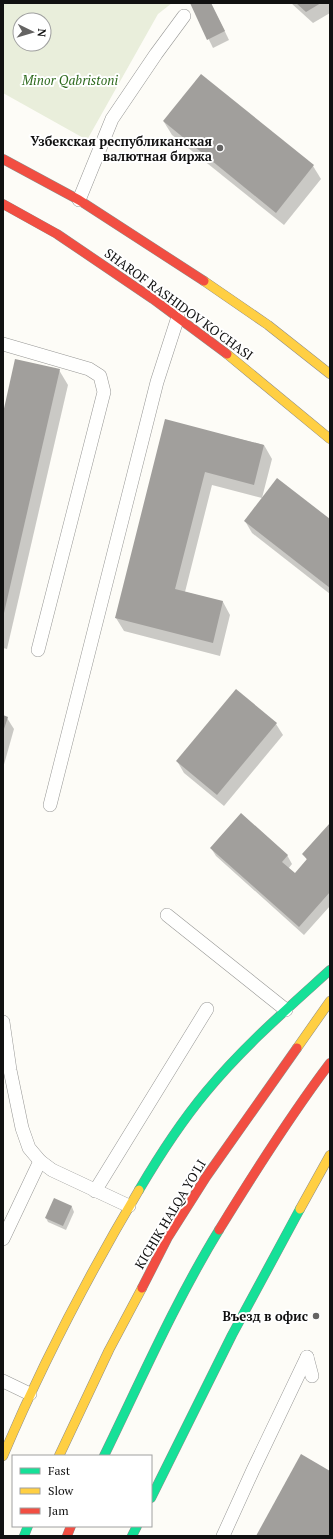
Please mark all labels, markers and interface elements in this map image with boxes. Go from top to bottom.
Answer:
north arrow [12,12,52,52]
text: N [35,28,49,38]
park label: Minor Qabristoni [21,71,118,89]
place label: Узбекская республиканская валютная биржа [31,132,213,165]
marker: Узбекская республиканская валютная биржа [215,143,225,153]
street label: SHAROF RASHIDOV KO'CHASI [101,244,257,364]
street label: KICHIK HALQA YO'LI [130,1156,210,1272]
place label: Въезд в офис [223,1307,308,1325]
marker: Въезд в офис [311,1311,321,1321]
legend [12,1455,152,1527]
text: Fast [48,1463,71,1478]
text: Slow [48,1483,74,1498]
text: Jam [48,1503,69,1518]

